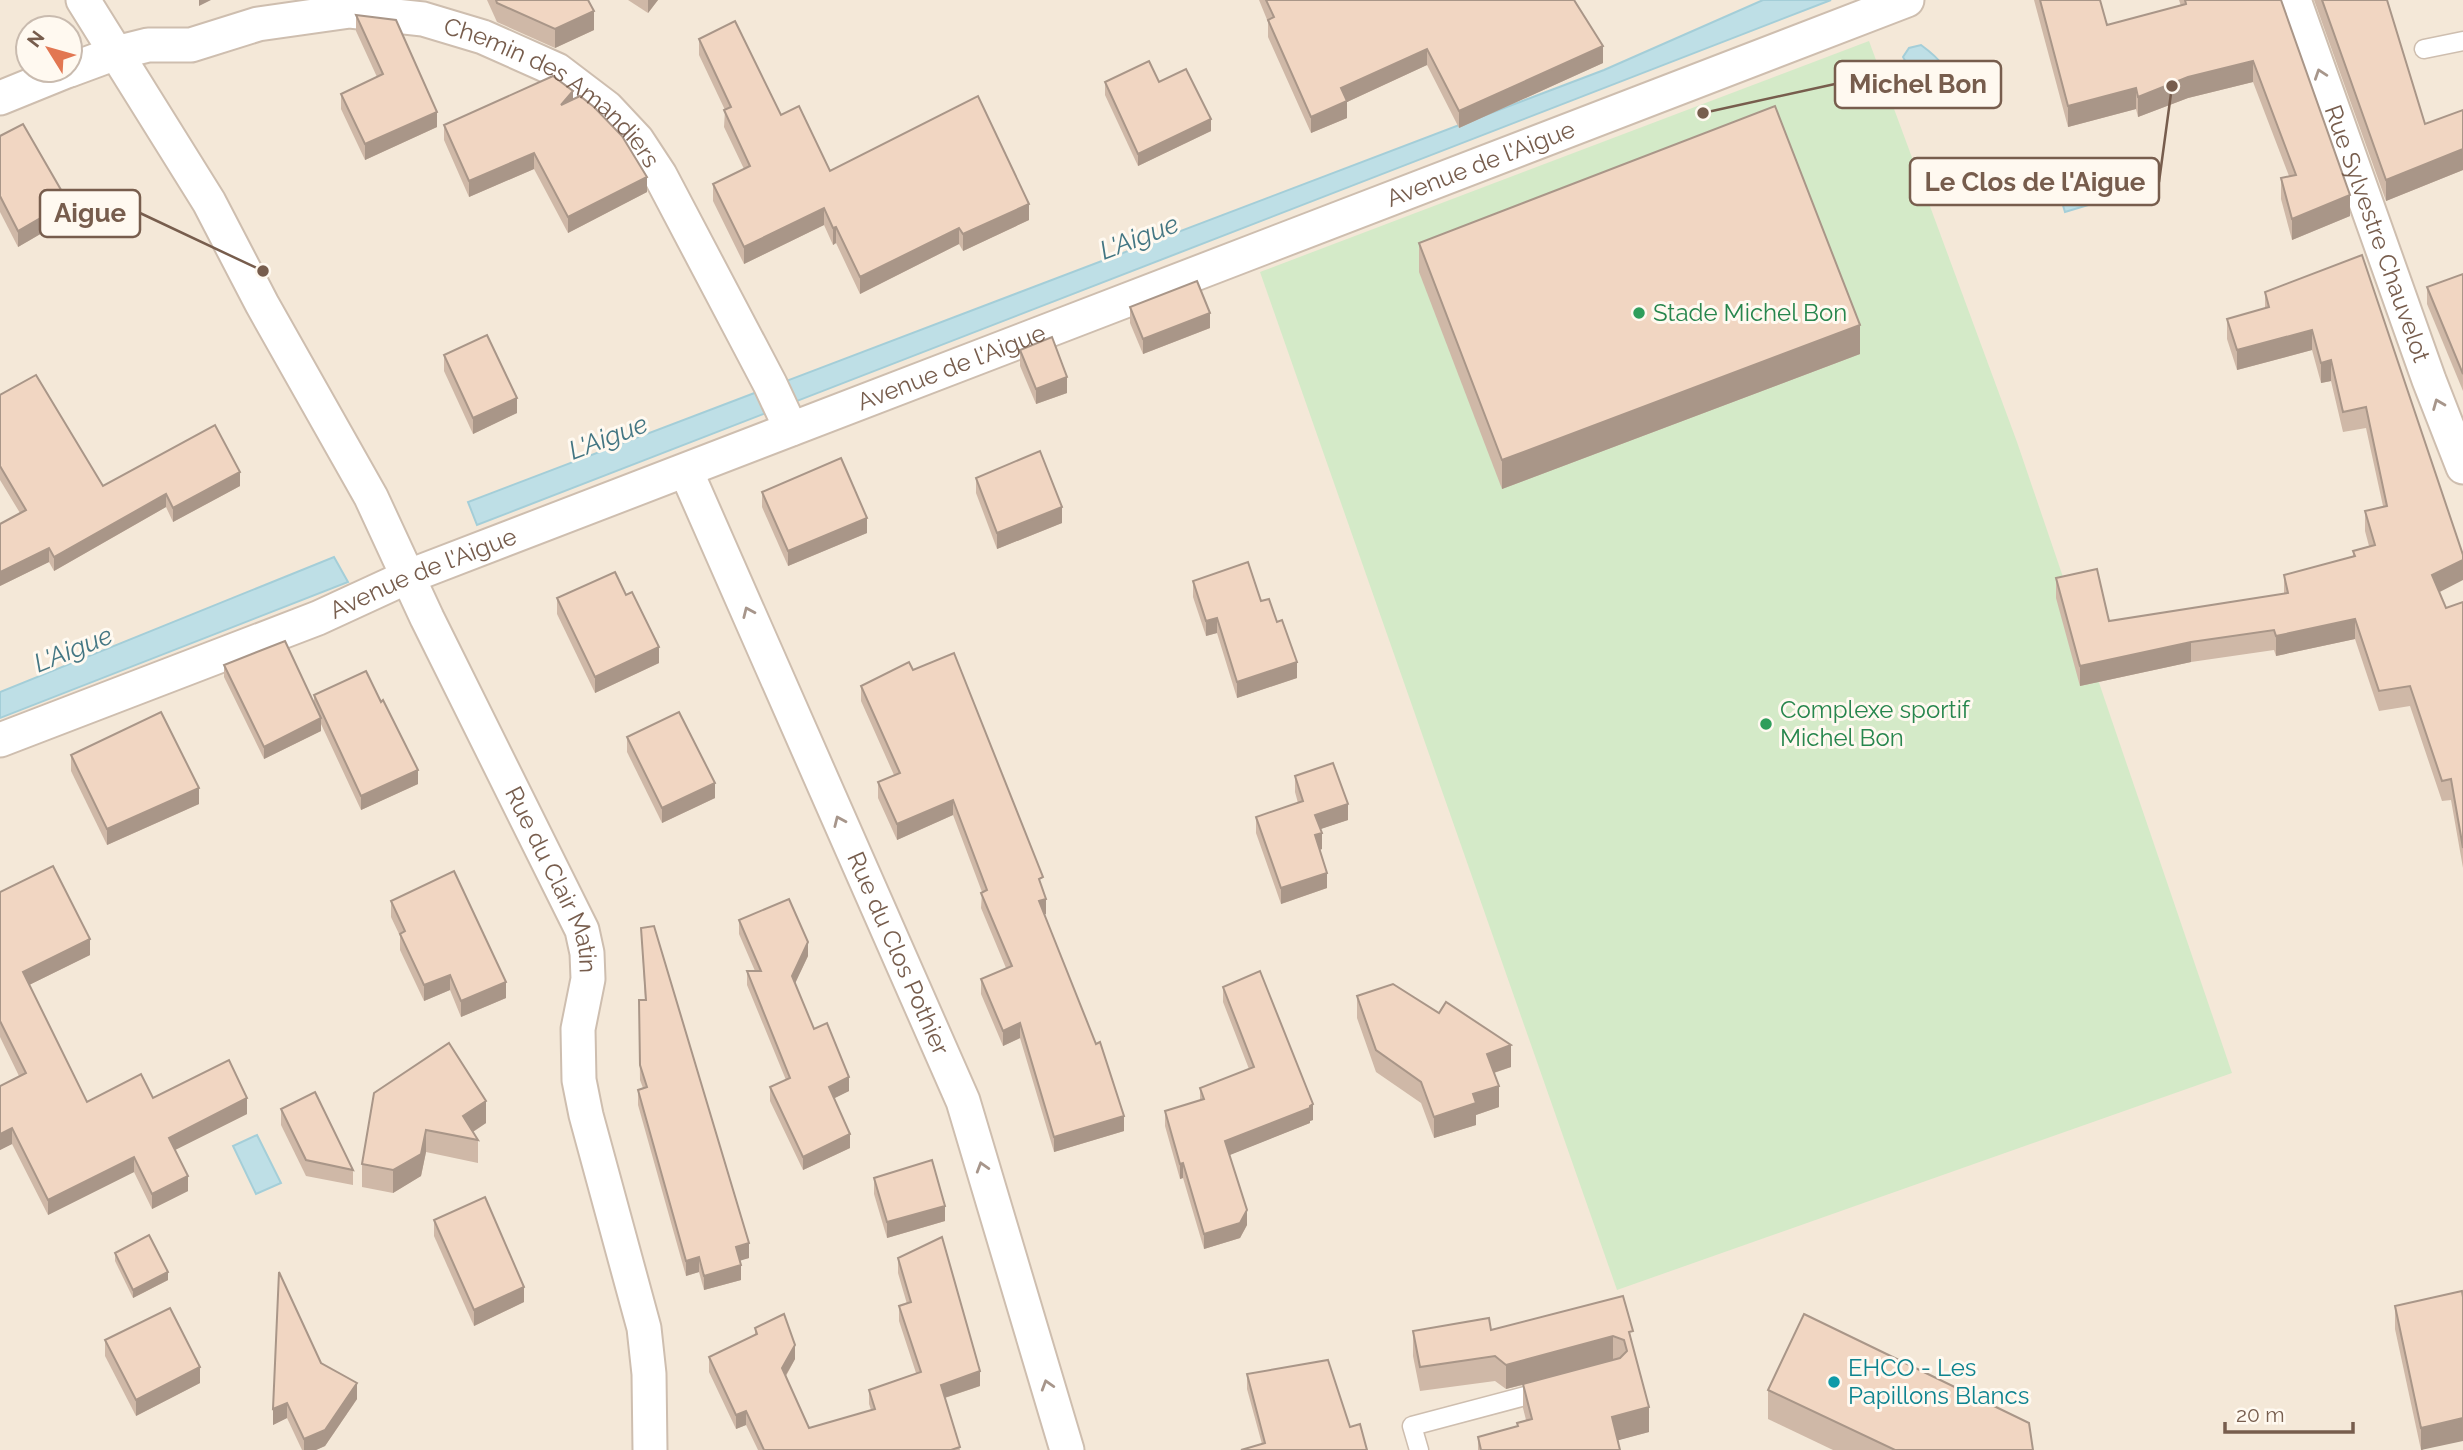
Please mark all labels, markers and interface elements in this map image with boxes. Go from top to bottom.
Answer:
street label: Chemin des Amandiers [441,11,666,173]
north arrow [14,14,84,84]
text: N [22,26,49,51]
callout: Michel Bon [1835,61,2001,108]
text: Michel Bon [1849,69,1987,99]
one-way arrow [2315,69,2329,81]
street label: Rue Sylvestre Chauvelot [2319,101,2436,366]
street label: Avenue de l'Aigue [1382,114,1579,213]
callout: Le Clos de l'Aigue [1910,158,2159,205]
text: Le Clos de l'Aigue [1925,167,2146,197]
callout: Aigue [40,190,140,237]
text: Aigue [54,198,127,228]
water label: L'Aigue [1095,208,1183,266]
place label: Stade Michel Bon [1653,298,1847,327]
marker: Stade Michel Bon [1631,305,1647,321]
street label: Avenue de l'Aigue [853,318,1050,416]
one-way arrow [2432,398,2446,410]
water label: L'Aigue [564,408,652,466]
street label: Avenue de l'Aigue [325,521,520,625]
one-way arrow [742,607,756,620]
water label: L'Aigue [29,620,117,678]
place label: Complexe sportif Michel Bon [1780,695,1971,752]
marker: Complexe sportif Michel Bon [1758,716,1774,732]
street label: Rue du Clair Matin [499,782,603,974]
one-way arrow [834,816,848,828]
street label: Rue du Clos Pothier [841,847,956,1060]
one-way arrow [976,1161,991,1173]
place label: EHCO - Les Papillons Blancs [1848,1353,2029,1410]
marker: EHCO - Les Papillons Blancs [1826,1374,1842,1390]
one-way arrow [1041,1379,1056,1391]
scale bar [2225,1390,2353,1434]
text: 20 m [2236,1402,2284,1427]

